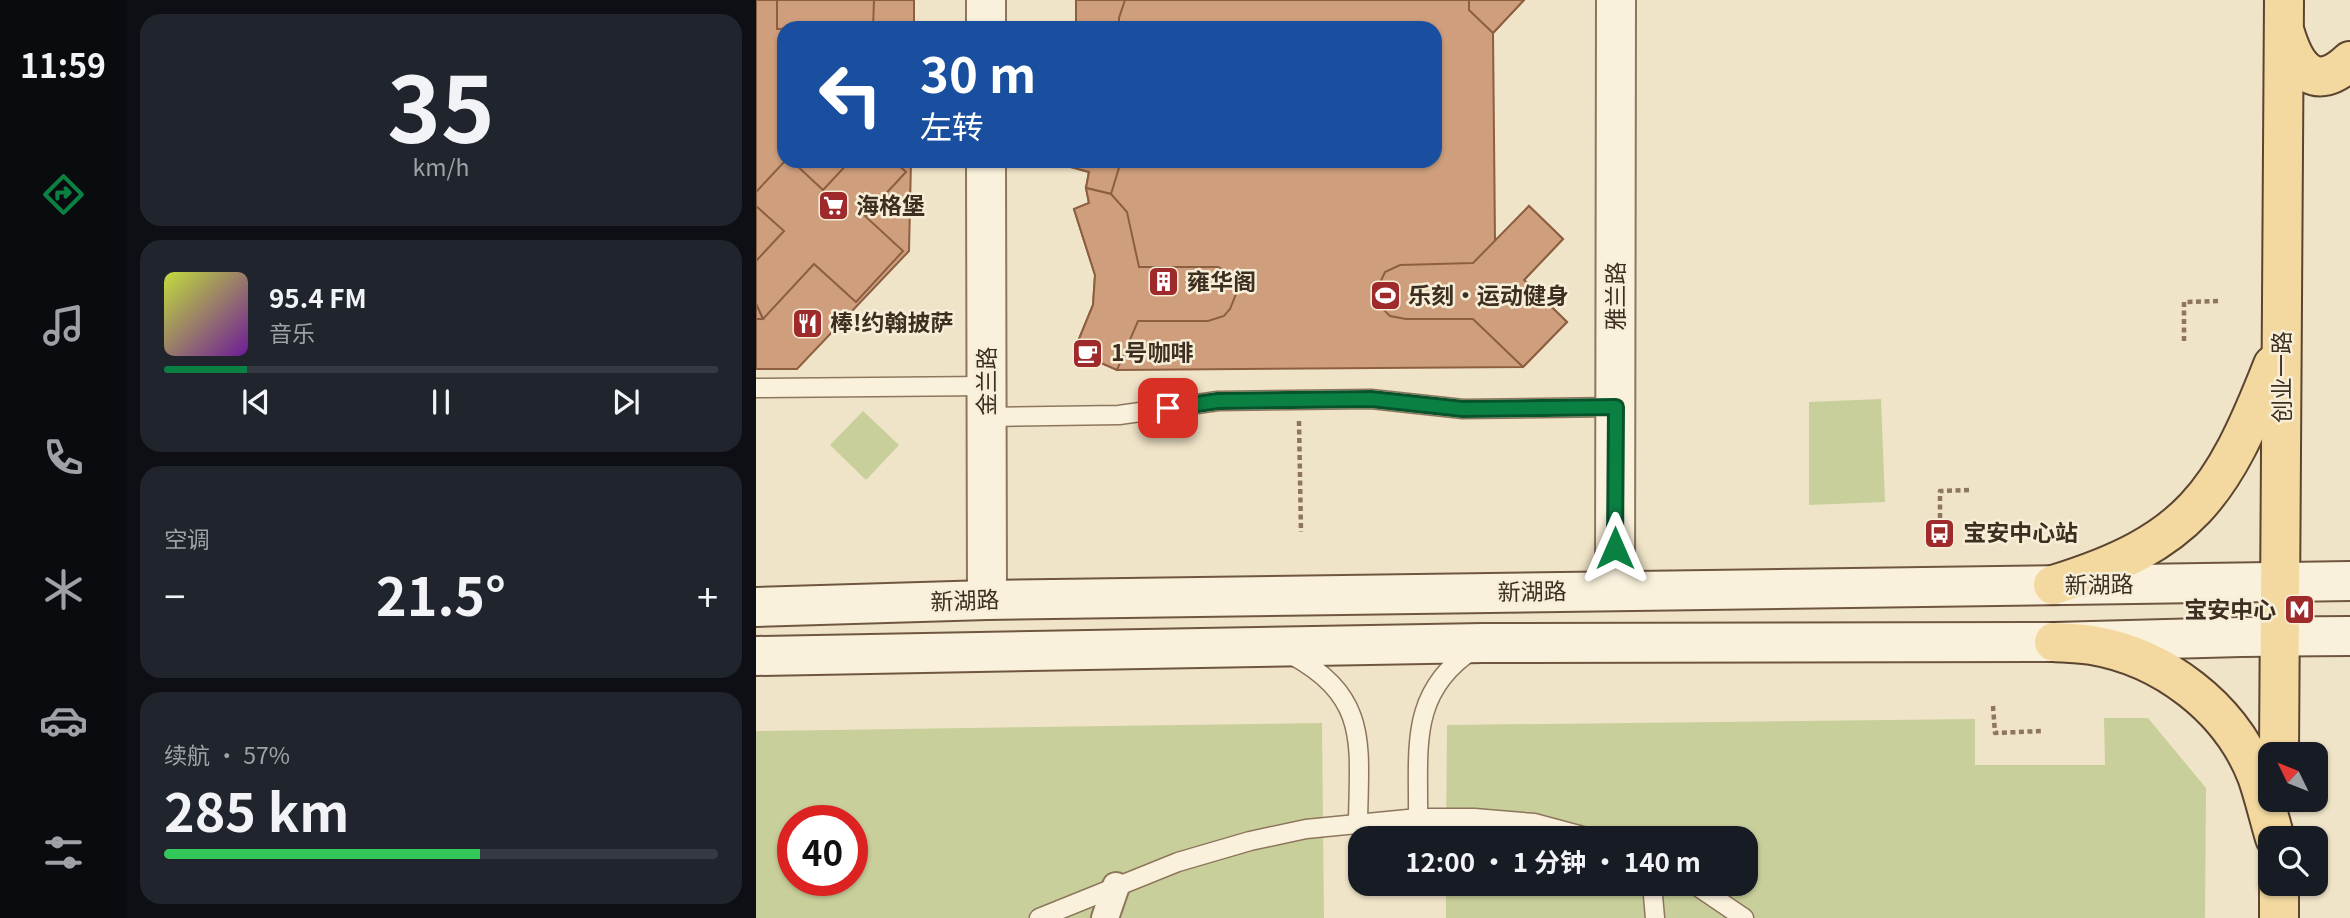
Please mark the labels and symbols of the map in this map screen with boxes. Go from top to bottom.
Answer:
place label: 海格堡 [856,187,925,221]
supermarket icon: 海格堡 [816,189,850,223]
street label: 雅兰路 [1597,262,1631,331]
place label: 雍华阁 [1187,263,1256,297]
building icon: 雍华阁 [1147,265,1181,299]
place label: 乐刻·运动健身 [1408,277,1569,311]
sports icon: 乐刻·运动健身 [1368,279,1402,313]
place label: 棒!约翰披萨 [830,304,954,338]
restaurant icon: 棒!约翰披萨 [790,306,824,340]
street label: 创业一路 [2263,331,2297,423]
place label: 1号咖啡 [1111,334,1194,368]
cafe icon: 1号咖啡 [1071,336,1105,370]
street label: 金兰路 [968,347,1002,416]
pin [1138,378,1198,438]
position arrow [1578,511,1652,585]
place label: 宝安中心站 [1963,514,2078,548]
bus stop icon: 宝安中心站 [1923,516,1957,550]
street label: 新湖路 [2064,565,2134,601]
street label: 新湖路 [1497,572,1567,608]
street label: 新湖路 [930,581,1000,617]
place label: 宝安中心 [2184,591,2276,625]
metro station icon: 宝安中心 [2282,593,2316,627]
north arrow [2258,742,2328,812]
speed limit sign: 40 [777,805,868,896]

